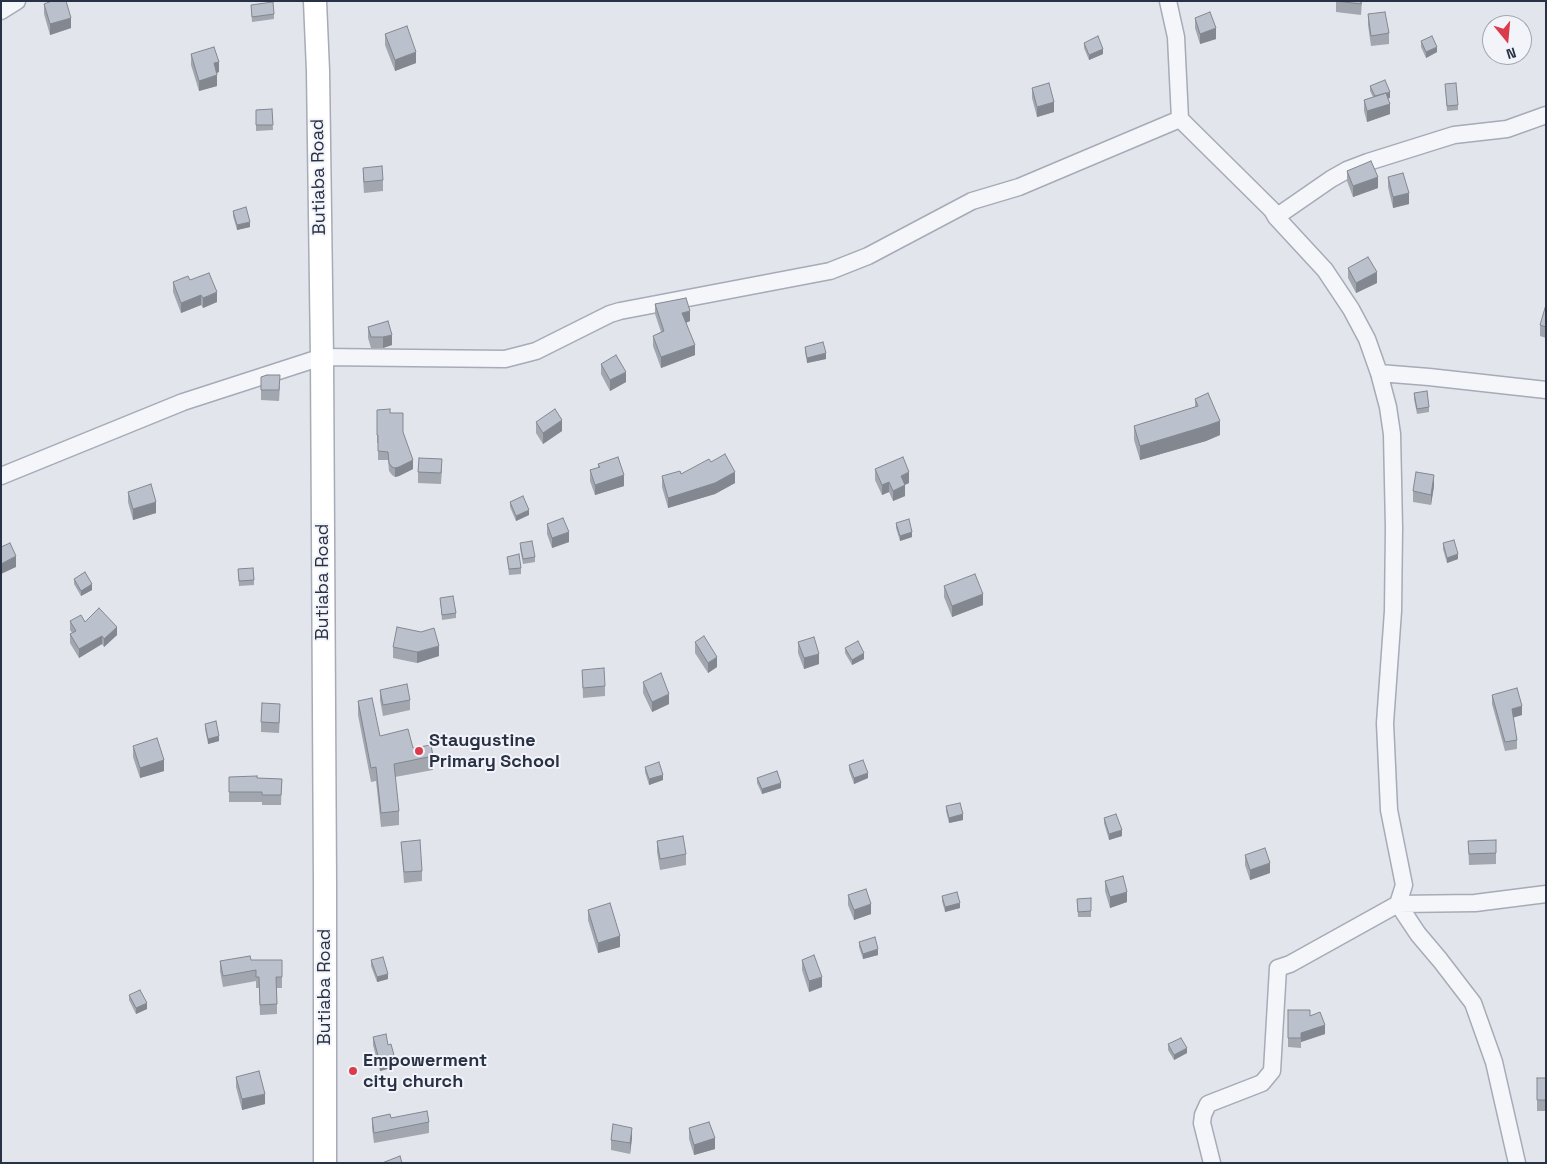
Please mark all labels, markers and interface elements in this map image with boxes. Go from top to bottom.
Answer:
north arrow [1482,15,1532,65]
text: N [1504,43,1518,63]
street label: Butiaba Road [307,118,331,236]
street label: Butiaba Road [312,524,334,640]
place label: Staugustine Primary School [429,730,560,772]
marker: Staugustine Primary School [413,745,425,757]
street label: Butiaba Road [314,929,336,1045]
place label: Empowerment city church [363,1050,487,1092]
marker: Empowerment city church [347,1065,359,1077]

